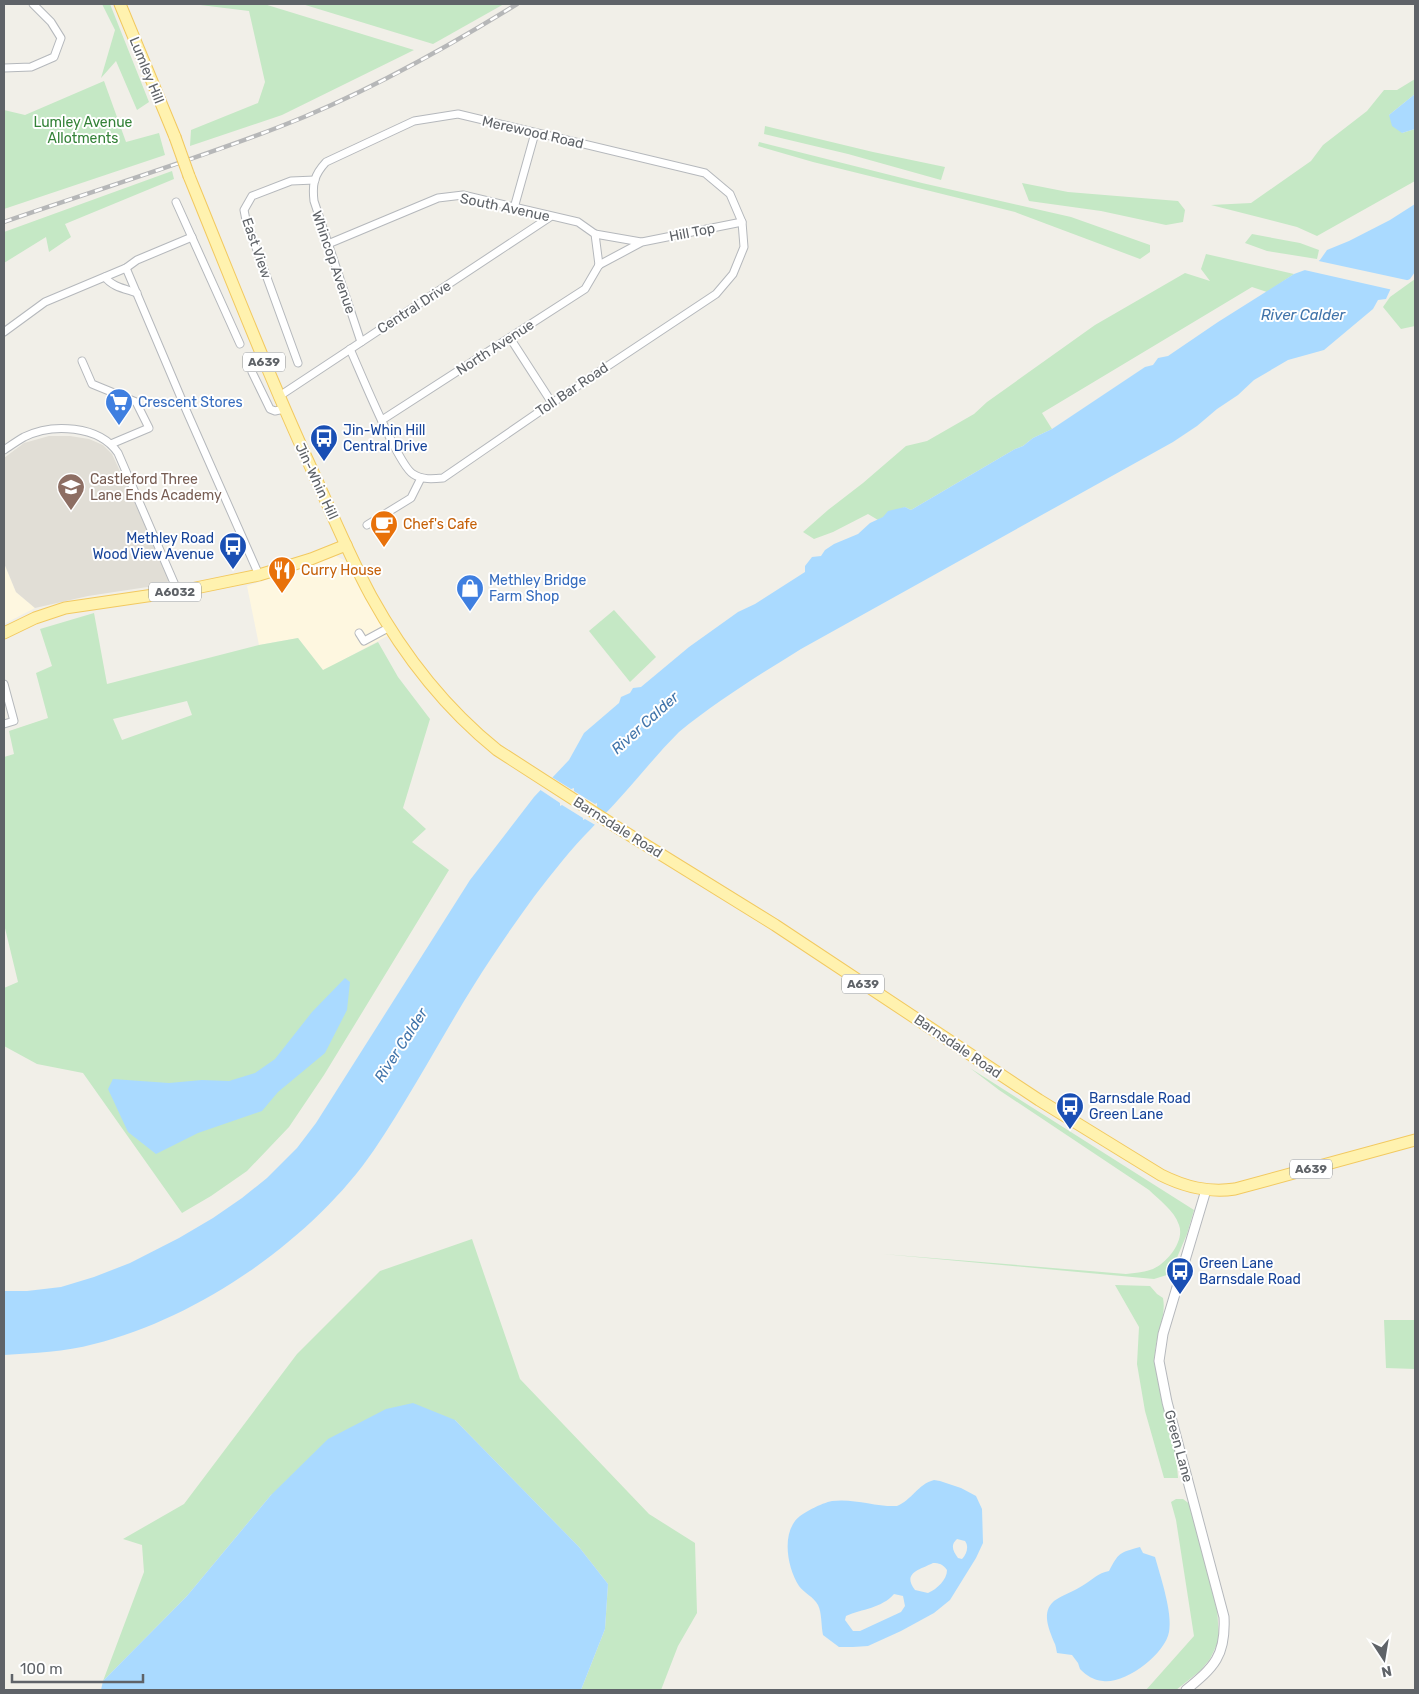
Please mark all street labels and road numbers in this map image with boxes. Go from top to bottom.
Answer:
street label: Lumley Hill [125,34,168,106]
street label: Merewood Road [480,113,585,152]
street label: South Avenue [458,190,551,225]
street label: Whincop Avenue [308,208,359,316]
street label: East View [238,215,275,281]
street label: Hill Top [668,220,717,245]
street label: Central Drive [374,277,454,338]
street label: North Avenue [453,316,537,379]
road number: A639 [243,352,285,372]
street label: Toll Bar Road [533,359,612,420]
street label: Jin-Whin Hill [291,440,342,522]
road number: A6032 [149,582,201,602]
street label: Barnsdale Road [570,793,665,862]
road number: A639 [842,974,884,994]
street label: Barnsdale Road [911,1011,1005,1082]
road number: A639 [1290,1160,1332,1178]
street label: Green Lane [1161,1408,1196,1484]

